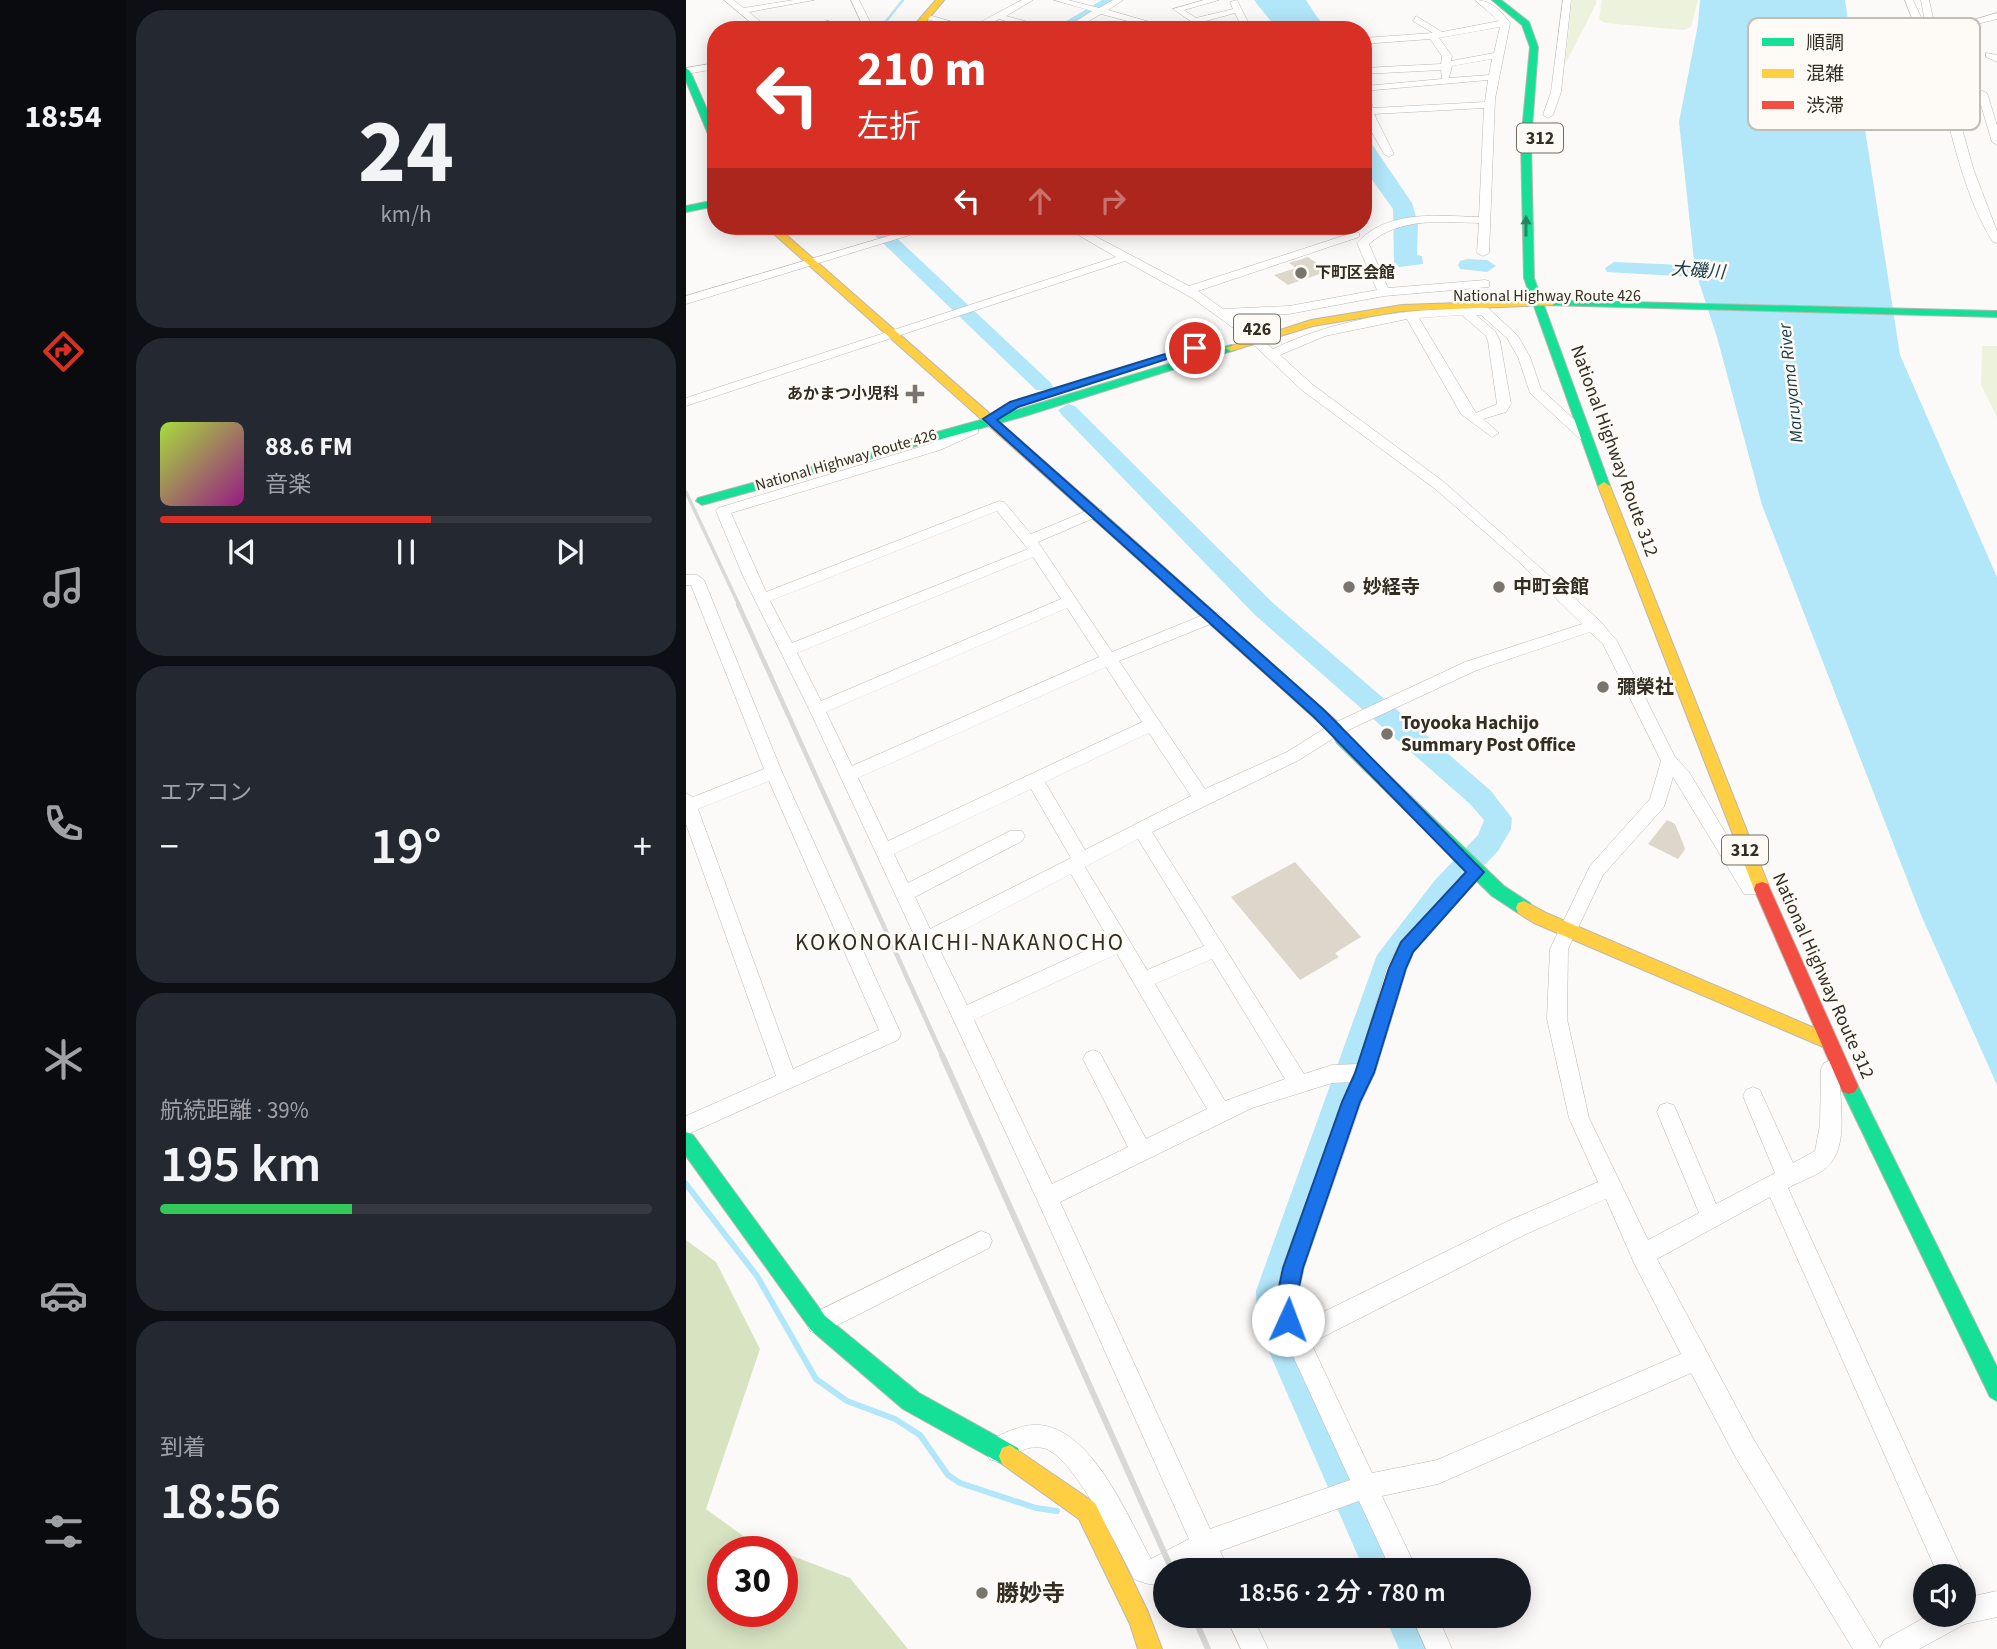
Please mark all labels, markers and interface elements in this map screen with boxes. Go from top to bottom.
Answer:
legend [1748,18,1980,130]
text: 順調 [1806,30,1844,57]
text: 210 m [857,35,986,105]
icon: left [742,49,833,140]
text: 混雑 [1806,61,1844,88]
text: 24 [358,88,454,217]
text: 渋滞 [1806,93,1844,120]
text: 18:54 [24,94,102,140]
text: 左折 [857,104,921,150]
road number: 312 [1517,124,1563,153]
icon: left [948,182,986,220]
icon: ahead [1021,182,1059,220]
icon: right [1094,182,1132,220]
text: km/h [380,198,432,231]
one-way arrow [1521,215,1532,237]
water label: 大磯川 [1670,257,1728,285]
place label: 下町区会館 [1315,262,1395,284]
marker: 下町区会館 [1293,265,1309,281]
street label: National Highway Route 426 [1453,285,1641,307]
road number: 426 [1234,314,1280,344]
pin [1165,318,1225,378]
water label: Maruyama River [1772,321,1810,444]
icon: directions [39,327,88,376]
icon: arrive [1176,329,1214,367]
street label: National Highway Route 312 [1563,341,1665,561]
place label: あかまつ小児科 [787,383,899,405]
marker: あかまつ小児科 [905,384,925,404]
street label: National Highway Route 426 [753,423,939,496]
text: 88.6 FM [265,428,353,465]
text: 音楽 [265,468,311,501]
icon: previous [223,533,261,571]
icon: pause [387,533,425,571]
icon: next [551,533,589,571]
icon: music [39,563,88,612]
place label: 妙経寺 [1363,574,1420,601]
place label: 中町会館 [1513,574,1589,601]
marker: 妙経寺 [1341,579,1357,595]
marker: 中町会館 [1491,579,1507,595]
place label: 彌榮社 [1617,674,1674,701]
marker: 彌榮社 [1595,679,1611,695]
place label: Toyooka Hachijo Summary Post Office [1401,710,1576,759]
marker: Toyooka Hachijo Summary Post Office [1379,726,1395,742]
text: エアコン [160,776,252,809]
icon: phone [39,799,88,848]
text: 19° [370,810,442,884]
text: − [160,820,179,874]
text: + [633,820,652,874]
road number: 312 [1722,836,1768,864]
street label: National Highway Route 312 [1765,869,1881,1083]
district label: KOKONOKAICHI-NAKANOCHO [795,926,1125,959]
icon: climate [39,1035,88,1084]
text: 航続距離 · 39% [160,1094,309,1127]
text: 195 km [160,1128,321,1202]
icon: car [39,1271,88,1320]
position arrow [1251,1283,1325,1357]
text: 到着 [160,1431,206,1464]
text: 18:56 [160,1465,281,1539]
icon: filters [39,1507,88,1556]
speed limit sign: 30 [707,1536,798,1627]
map controls [1913,1564,1976,1627]
button: sound [1913,1564,1976,1627]
text: 18:56 · 2 分 · 780 m [1238,1574,1446,1611]
place label: 勝妙寺 [996,1577,1065,1610]
marker: 勝妙寺 [974,1585,990,1601]

